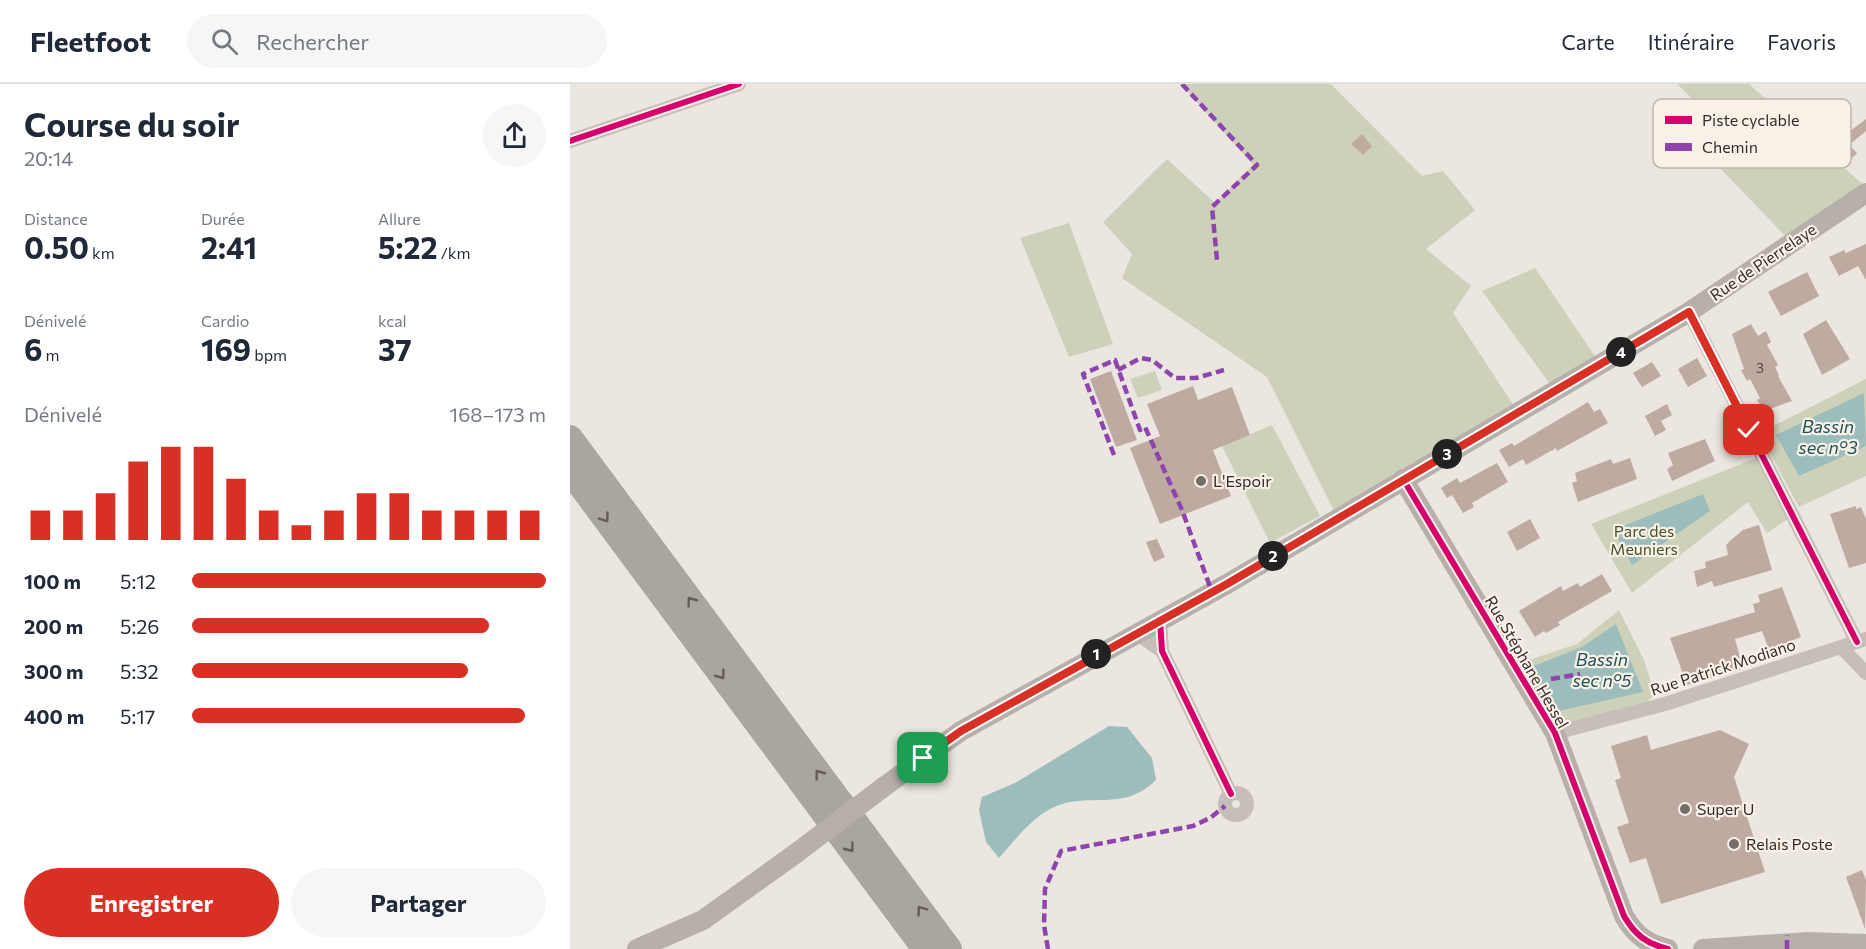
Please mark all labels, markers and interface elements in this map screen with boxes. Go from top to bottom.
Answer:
search box [187,14,607,68]
text: Fleetfoot [30,24,151,58]
icon: search [208,25,241,58]
text: Rechercher [256,28,369,55]
text: Carte [1561,29,1615,54]
text: Itinéraire [1648,29,1734,54]
text: Favoris [1767,29,1836,54]
legend [1653,99,1851,168]
text: Course du soir [24,103,240,144]
button: share [483,104,546,167]
text: Piste cyclable [1702,110,1800,129]
text: Chemin [1702,137,1758,156]
text: 20:14 [24,146,73,170]
text: Distance [24,209,88,228]
text: Durée [201,209,245,228]
text: Allure [378,209,421,228]
street label: Rue de Pierrelaye [1706,219,1819,304]
text: 0.50 [24,228,89,265]
text: 2:41 [201,228,257,265]
text: 5:22 [378,228,438,265]
text: km [89,243,115,262]
text: /km [438,243,470,262]
text: Dénivelé [24,311,86,330]
text: Cardio [201,311,249,330]
text: kcal [378,311,407,330]
text: 6 [24,330,43,367]
text: 169 [201,330,251,367]
text: 37 [378,330,412,367]
pin: 4 [1606,337,1636,367]
text: 4 [1616,342,1626,361]
text: m [43,345,60,364]
text: bpm [251,345,287,364]
house number: 3 [1756,359,1764,376]
text: Dénivelé [24,402,102,426]
text: 168–173 m [450,402,546,426]
pin [1723,404,1774,455]
icon: check [1732,413,1765,446]
water label: Bassin sec n°3 [1799,415,1858,458]
pin: 3 [1432,439,1462,469]
text: 3 [1442,444,1452,463]
place label: L'Espoir [1213,471,1272,490]
marker: L'Espoir [1194,474,1208,488]
one-way arrow [597,512,608,523]
park label: Parc des Meuniers [1610,521,1678,558]
pin: 2 [1258,541,1288,571]
text: 2 [1268,546,1278,565]
text: 100 m [24,569,81,593]
text: 5:12 [120,569,156,593]
street label: Rue Stéphane Hessel [1482,592,1573,732]
one-way arrow [687,596,698,607]
text: 200 m [24,614,83,638]
text: 5:26 [120,614,159,638]
street label: Rue Patrick Modiano [1648,634,1798,699]
pin: 1 [1081,639,1111,669]
text: 1 [1092,644,1100,663]
water label: Bassin sec n°5 [1573,648,1632,691]
text: 300 m [24,659,84,683]
text: 5:32 [120,659,159,683]
one-way arrow [714,668,725,679]
text: 400 m [24,704,84,728]
text: 5:17 [120,704,155,728]
pin [897,732,948,783]
icon: arrive [906,741,939,774]
one-way arrow [816,769,827,780]
place label: Super U [1697,799,1754,818]
marker: Super U [1678,802,1692,816]
place label: Relais Poste [1746,834,1833,853]
marker: Relais Poste [1727,837,1741,851]
one-way arrow [843,841,854,852]
button: Enregistrer [24,868,279,937]
button: Partager [291,868,546,937]
one-way arrow [917,906,928,917]

